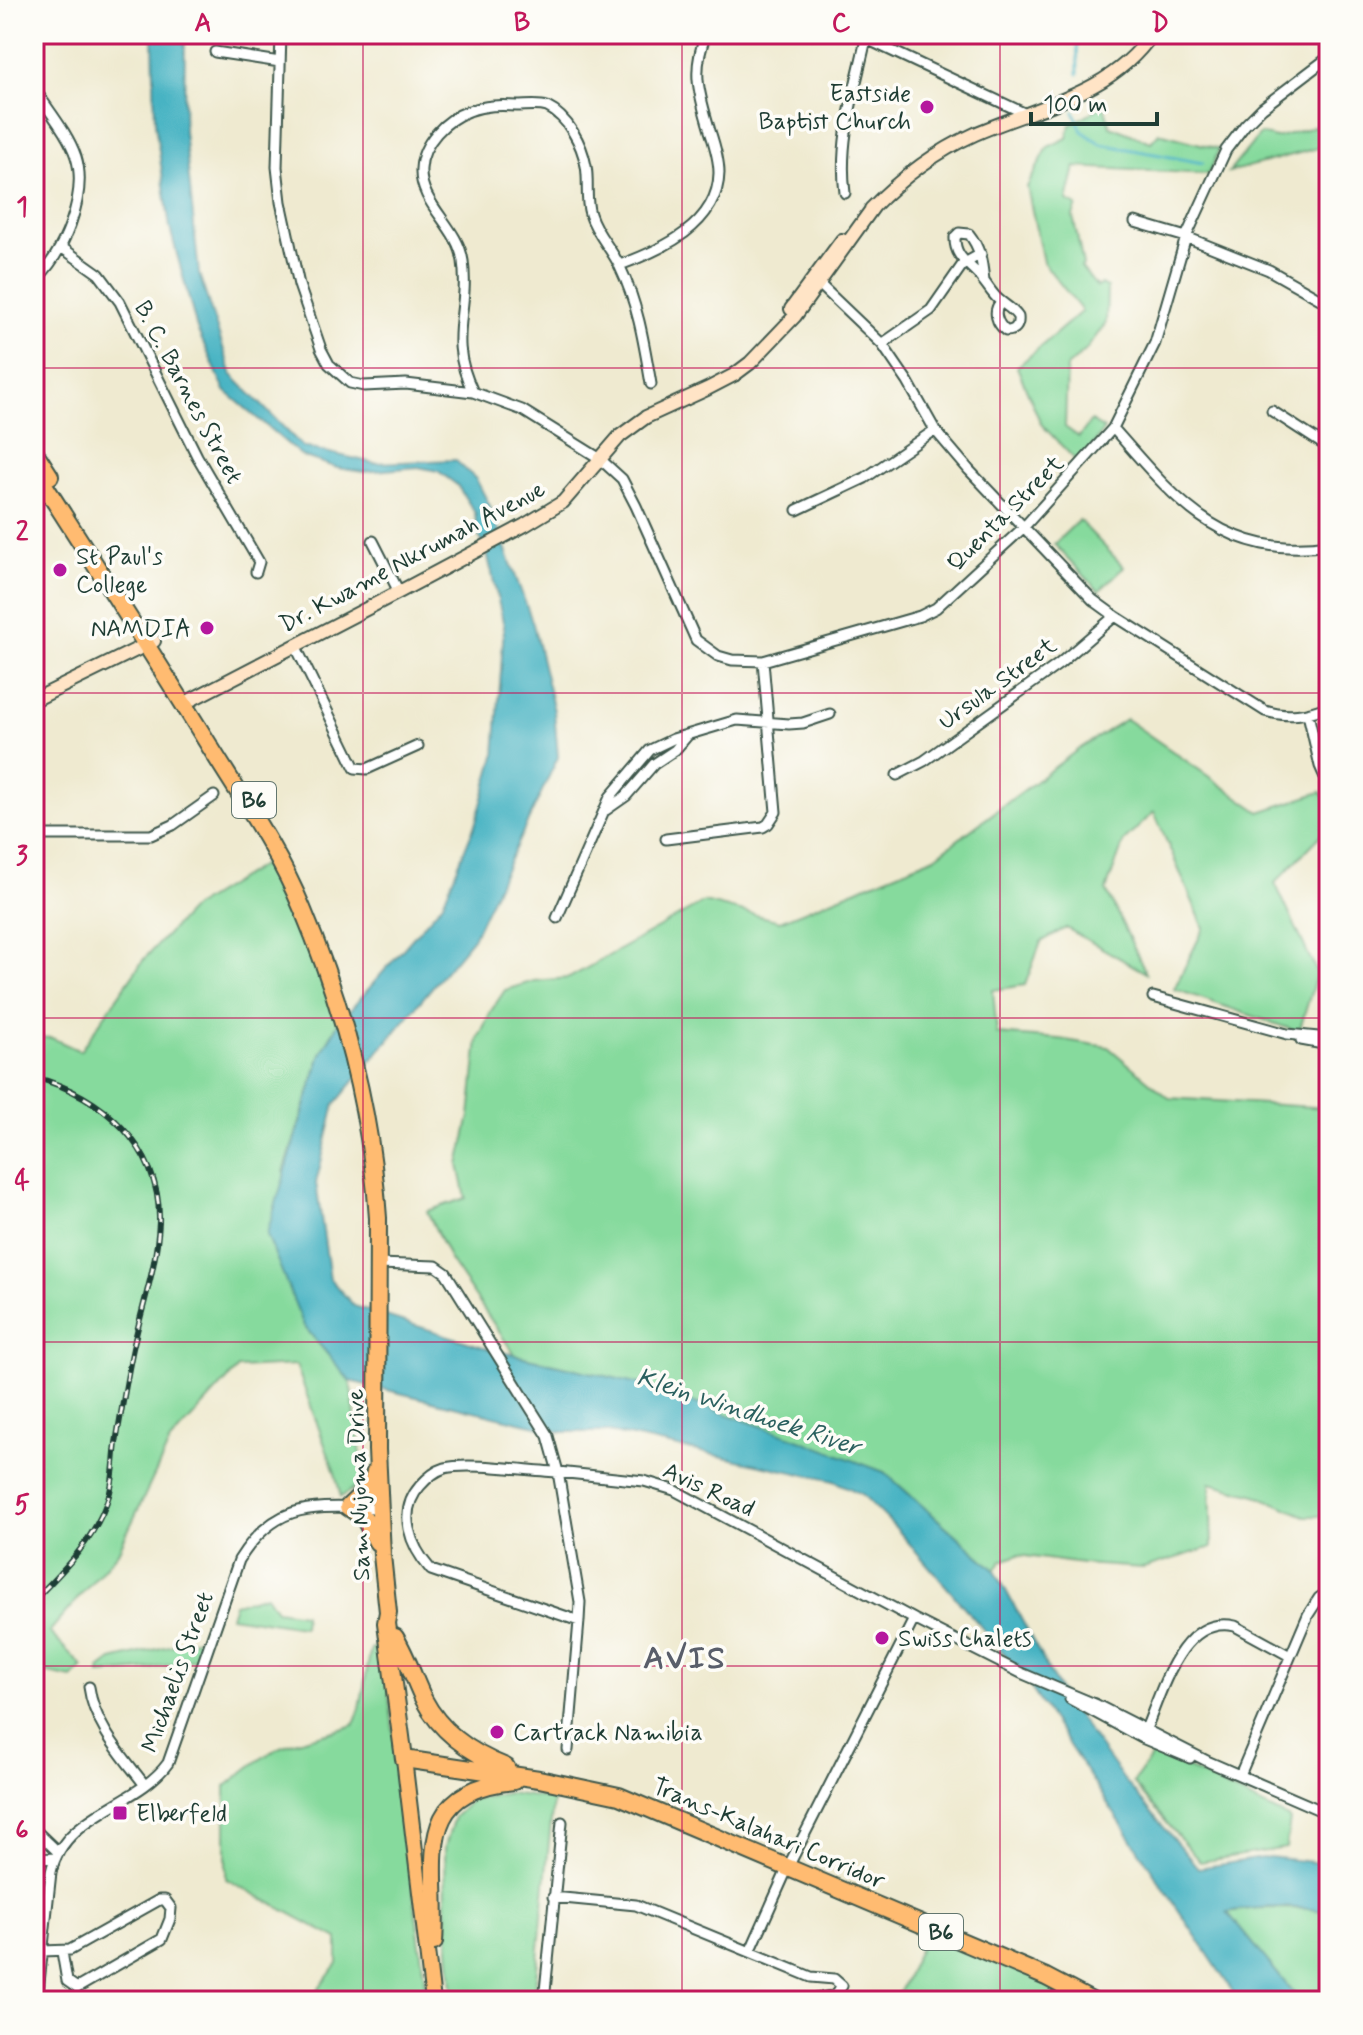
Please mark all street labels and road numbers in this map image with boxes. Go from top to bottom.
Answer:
street label: B. C. Barnes Street [126,296,249,490]
street label: Quenta Street [941,449,1071,579]
street label: Dr. Kwame Nkrumah Avenue [274,474,551,641]
street label: Ursula Street [932,631,1063,738]
road number: B6 [232,782,276,818]
street label: Sam Nujoma Drive [341,1388,378,1581]
street label: Avis Road [658,1456,759,1525]
street label: Michaelis Street [135,1588,222,1757]
street label: Trans-Kalahari Corridor [647,1771,890,1898]
road number: B6 [919,1914,963,1950]

